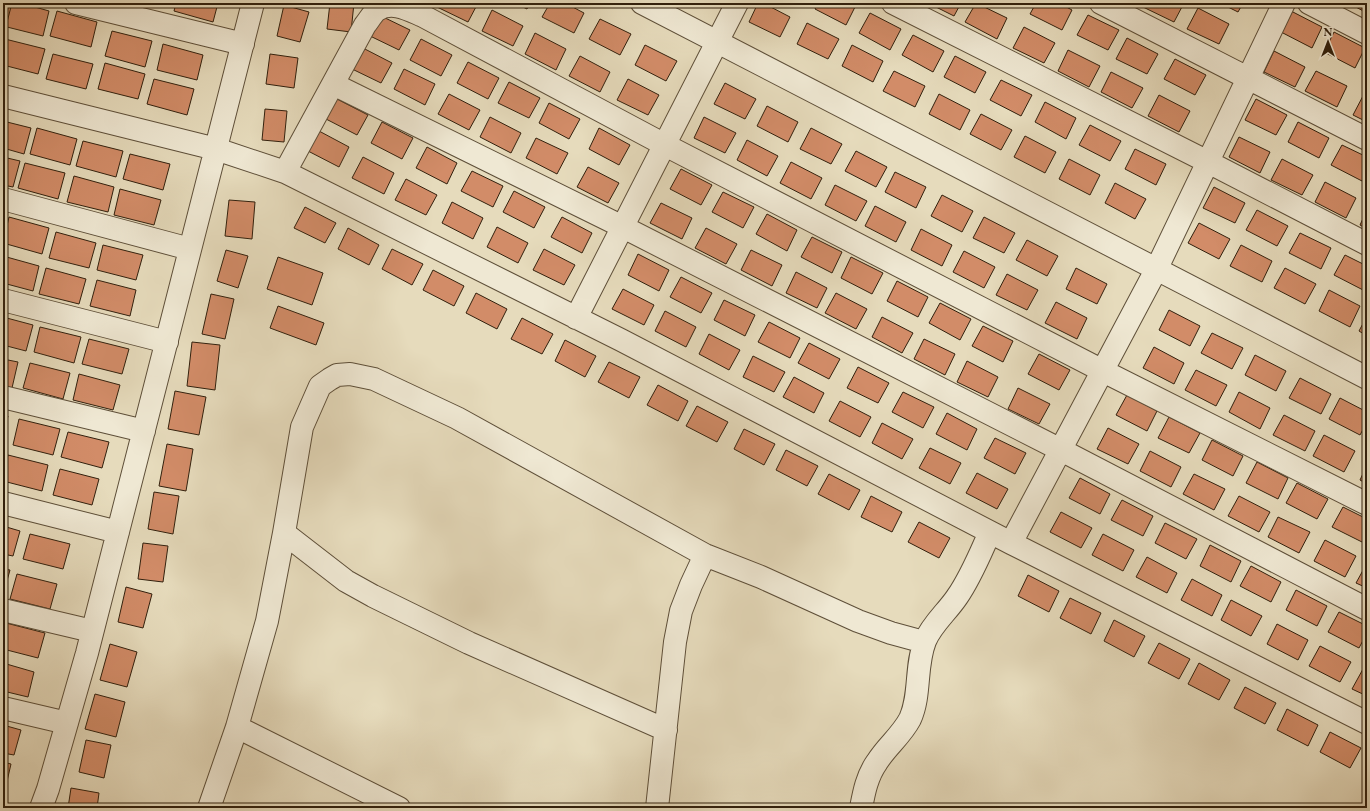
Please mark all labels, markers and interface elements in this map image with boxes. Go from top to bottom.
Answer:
north arrow [1308,22,1348,62]
text: N [1324,25,1333,39]

